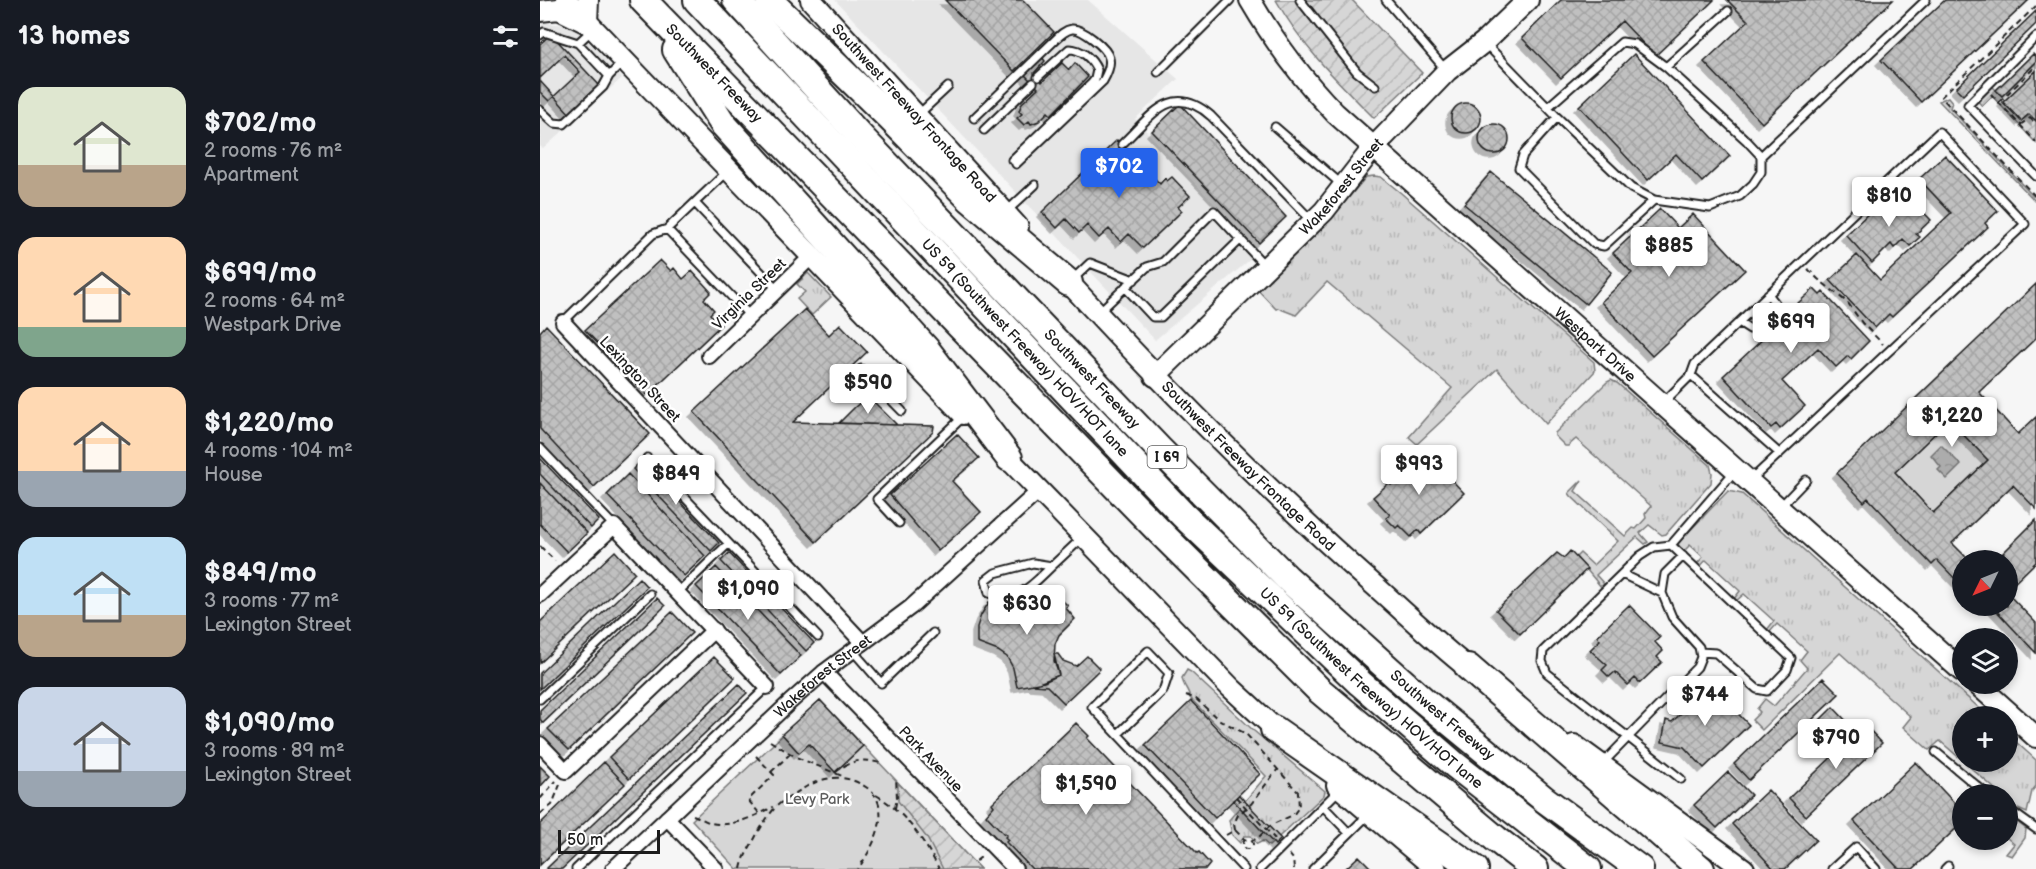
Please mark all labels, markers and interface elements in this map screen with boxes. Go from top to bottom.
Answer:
icon: filters [489,20,522,53]
street label: Southwest Freeway [661,20,766,127]
street label: Southwest Freeway Frontage Road [827,20,1000,207]
text: 13 homes [18,21,130,52]
text: $702/mo [204,108,316,139]
icon: home [66,111,138,183]
street label: Wakeforest Street [1296,134,1388,240]
text: 2 rooms · 76 m² [204,139,342,163]
pin: $702 [1083,148,1155,199]
text: $702 [1095,155,1143,179]
text: Apartment [204,163,299,187]
pin: $810 [1853,177,1925,228]
text: $810 [1866,184,1912,208]
pin: $885 [1633,227,1705,278]
text: $885 [1645,234,1693,258]
street label: US 59 (Southwest Freeway) HOV/HOT lane [920,236,1132,462]
street label: Virginia Street [708,254,791,334]
text: $699/mo [204,258,317,289]
icon: home [66,261,138,333]
text: 2 rooms · 64 m² [204,289,345,313]
pin: $699 [1755,303,1827,354]
street label: Westpark Drive [1550,304,1640,386]
text: $699 [1767,310,1815,334]
text: Westpark Drive [204,313,341,337]
street label: Southwest Freeway [1040,326,1144,432]
street label: Lexington Street [595,332,685,427]
pin: $590 [832,364,904,415]
text: $590 [844,371,892,395]
street label: Southwest Freeway Frontage Road [1157,378,1339,556]
pin: $1,220 [1903,397,2001,448]
text: $1,220 [1921,404,1983,428]
text: $1,220/mo [204,408,334,439]
icon: home [66,411,138,483]
text: 4 rooms · 104 m² [204,439,353,463]
pin: $993 [1383,445,1455,496]
road number: I 69 [1148,446,1186,468]
text: $993 [1395,452,1443,476]
pin: $849 [640,455,712,506]
text: $849 [652,462,700,486]
text: House [204,463,263,487]
north arrow [1952,550,2018,616]
map controls [1952,550,2018,850]
text: $849/mo [204,558,316,589]
icon: home [66,561,138,633]
pin: $1,090 [699,570,797,621]
text: $1,090 [717,577,779,601]
street label: US 59 (Southwest Freeway) HOV/HOT lane [1257,584,1487,794]
pin: $630 [991,585,1063,636]
text: 3 rooms · 77 m² [204,589,339,613]
text: $630 [1002,592,1052,616]
text: Lexington Street [204,613,351,637]
button: layers [1952,628,2018,694]
street label: Wakeforest Street [770,631,876,722]
street label: Southwest Freeway [1387,666,1499,764]
pin: $744 [1669,676,1741,727]
text: $744 [1681,683,1729,707]
button: + [1952,706,2018,772]
text: $1,090/mo [204,708,335,739]
icon: home [66,711,138,783]
pin: $790 [1800,719,1872,770]
street label: Park Avenue [894,722,967,796]
text: $790 [1812,726,1860,750]
text: 3 rooms · 89 m² [204,739,345,763]
text: Lexington Street [204,763,351,787]
pin: $1,590 [1037,765,1135,816]
text: $1,590 [1055,772,1117,796]
button: − [1952,784,2018,850]
park label: Levy Park [785,790,850,809]
scale bar [558,827,660,854]
text: 50 m [567,831,603,850]

